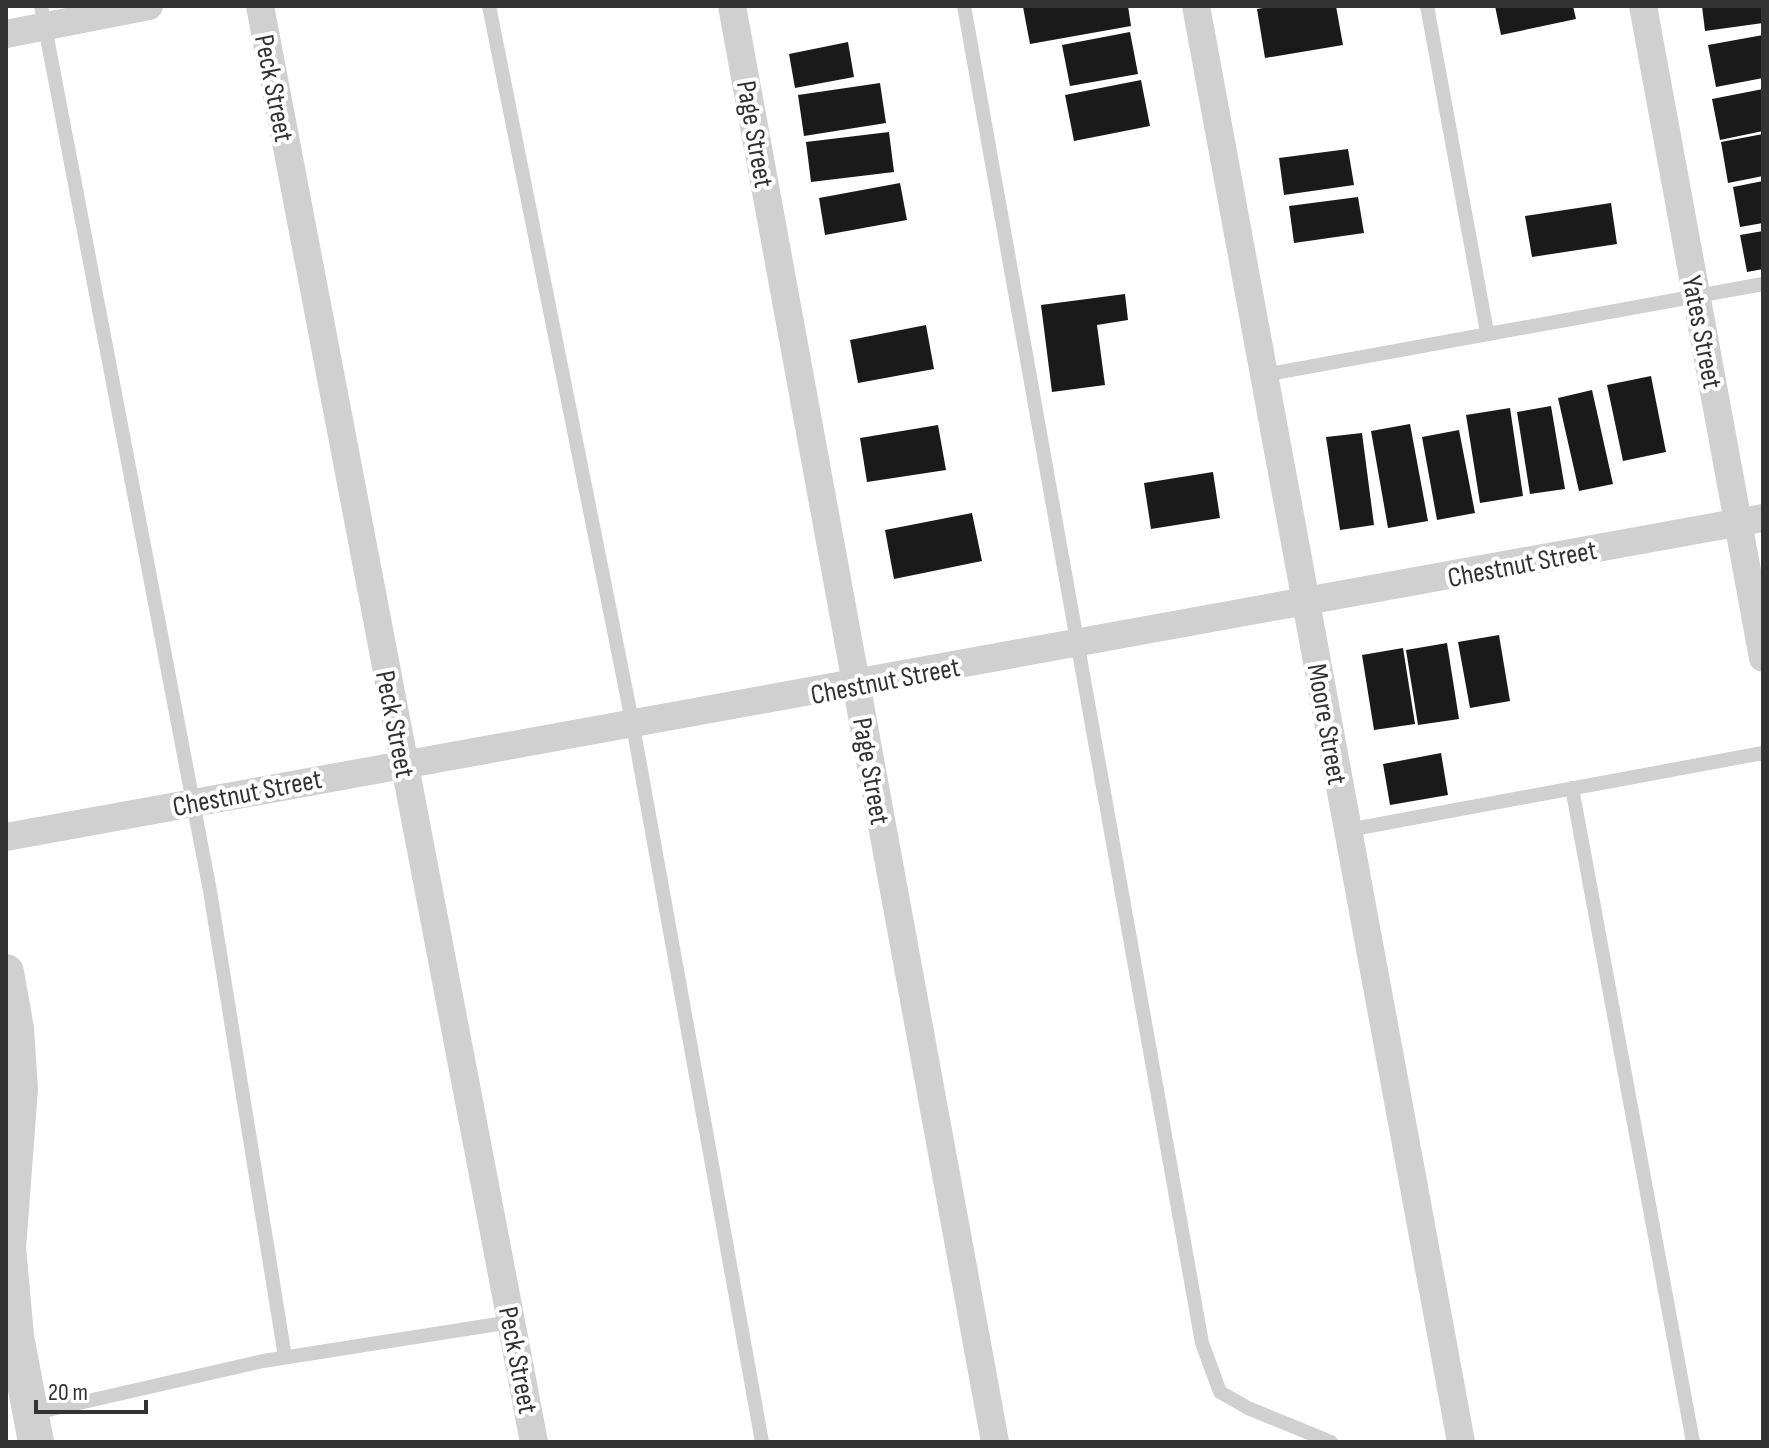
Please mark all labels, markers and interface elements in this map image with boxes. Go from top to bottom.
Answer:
street label: Peck Street [247,32,300,145]
street label: Page Street [729,78,780,190]
street label: Yates Street [1674,273,1729,392]
street label: Chestnut Street [1445,534,1600,595]
street label: Chestnut Street [808,651,963,712]
street label: Moore Street [1300,661,1353,787]
street label: Peck Street [368,668,421,781]
street label: Page Street [845,715,896,827]
street label: Chestnut Street [170,763,325,824]
street label: Peck Street [491,1304,544,1417]
scale bar [36,1364,146,1414]
text: 20 m [48,1378,88,1407]

